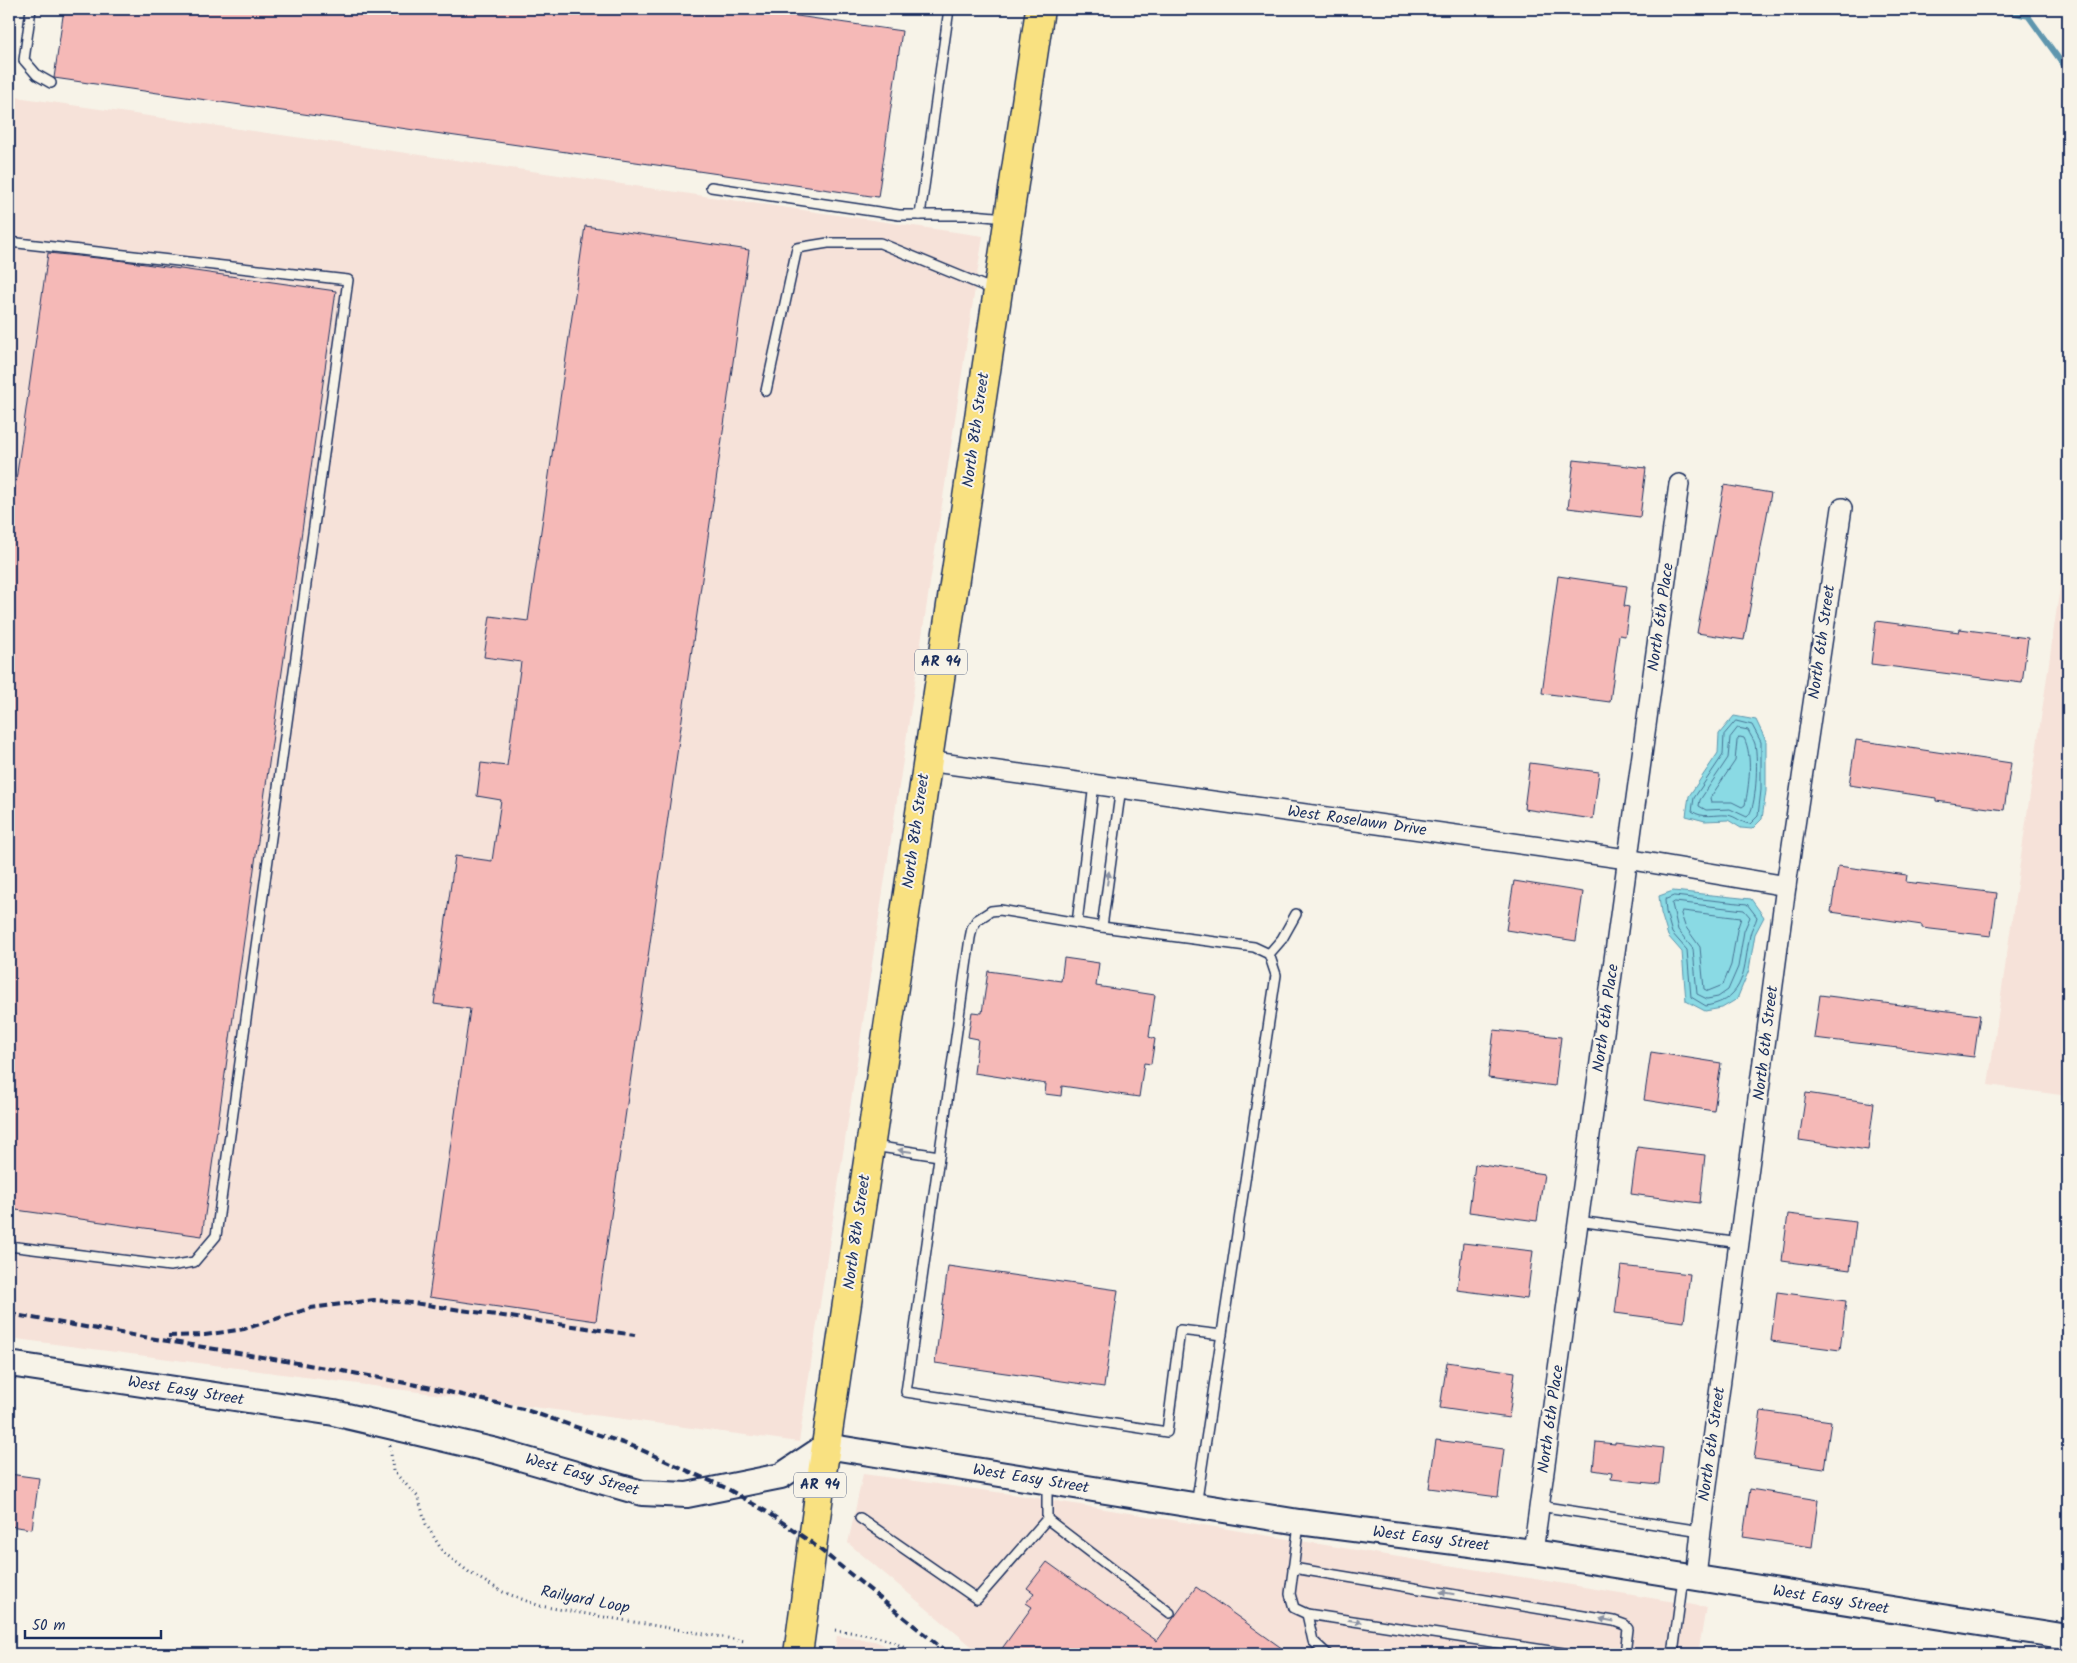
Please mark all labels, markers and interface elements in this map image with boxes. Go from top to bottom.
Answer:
street label: North 8th Street [956,370,997,489]
street label: North 6th Place [1641,561,1681,673]
street label: North 6th Street [1802,582,1843,701]
road number: AR 94 [915,650,967,674]
street label: North 8th Street [896,771,937,890]
street label: West Roselawn Drive [1286,799,1428,843]
one-way arrow [1105,870,1113,886]
street label: North 6th Place [1586,962,1626,1074]
street label: North 6th Street [1747,983,1786,1102]
one-way arrow [896,1146,912,1154]
street label: North 8th Street [837,1172,878,1291]
street label: North 6th Place [1531,1363,1571,1475]
street label: West Easy Street [126,1369,247,1413]
street label: North 6th Street [1692,1384,1733,1503]
street label: West Easy Street [522,1447,643,1503]
street label: West Easy Street [971,1457,1092,1501]
road number: AR 94 [794,1472,846,1498]
street label: West Easy Street [1371,1519,1492,1559]
street label: West Easy Street [1771,1578,1892,1622]
street label: Railyard Loop [538,1579,632,1621]
one-way arrow [1439,1589,1455,1597]
scale bar [25,1608,161,1640]
text: 50 m [32,1614,66,1638]
one-way arrow [1599,1615,1615,1623]
one-way arrow [1348,1617,1364,1625]

